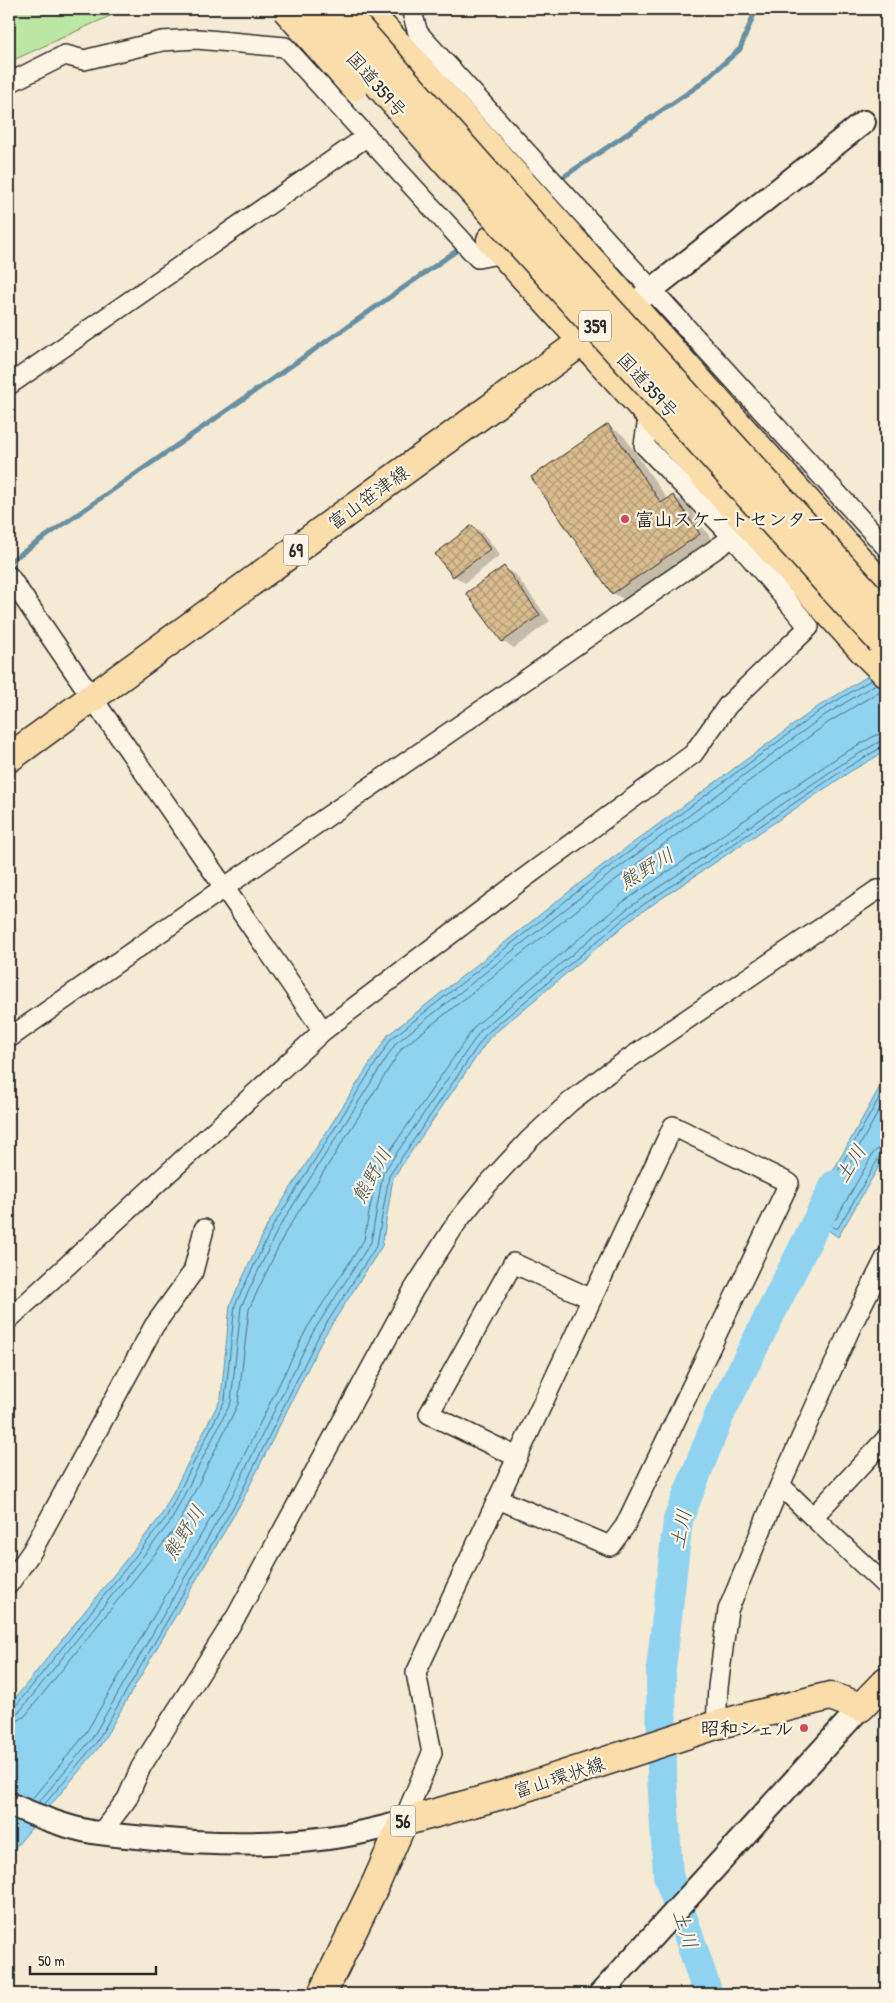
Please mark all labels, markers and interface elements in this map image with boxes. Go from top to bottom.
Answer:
street label: 国道359号 [341,45,413,123]
road number: 359 [579,310,611,342]
street label: 国道359号 [611,346,685,424]
street label: 富山笹津線 [322,459,414,535]
place label: 富山スケートセンター [635,506,825,532]
marker: 富山スケートセンター [619,513,631,525]
road number: 69 [284,534,308,566]
water label: 熊野川 [613,841,679,895]
water label: 土川 [828,1139,872,1187]
water label: 熊野川 [345,1142,397,1208]
water label: 熊野川 [156,1499,210,1565]
water label: 土川 [663,1507,697,1551]
place label: 昭和シェル [701,1715,794,1741]
marker: 昭和シェル [798,1722,810,1734]
street label: 富山環状線 [510,1750,608,1804]
road number: 56 [390,1805,416,1836]
water label: 土川 [667,1906,705,1952]
scale bar [30,1943,156,1975]
text: 50 m [38,1950,65,1971]

